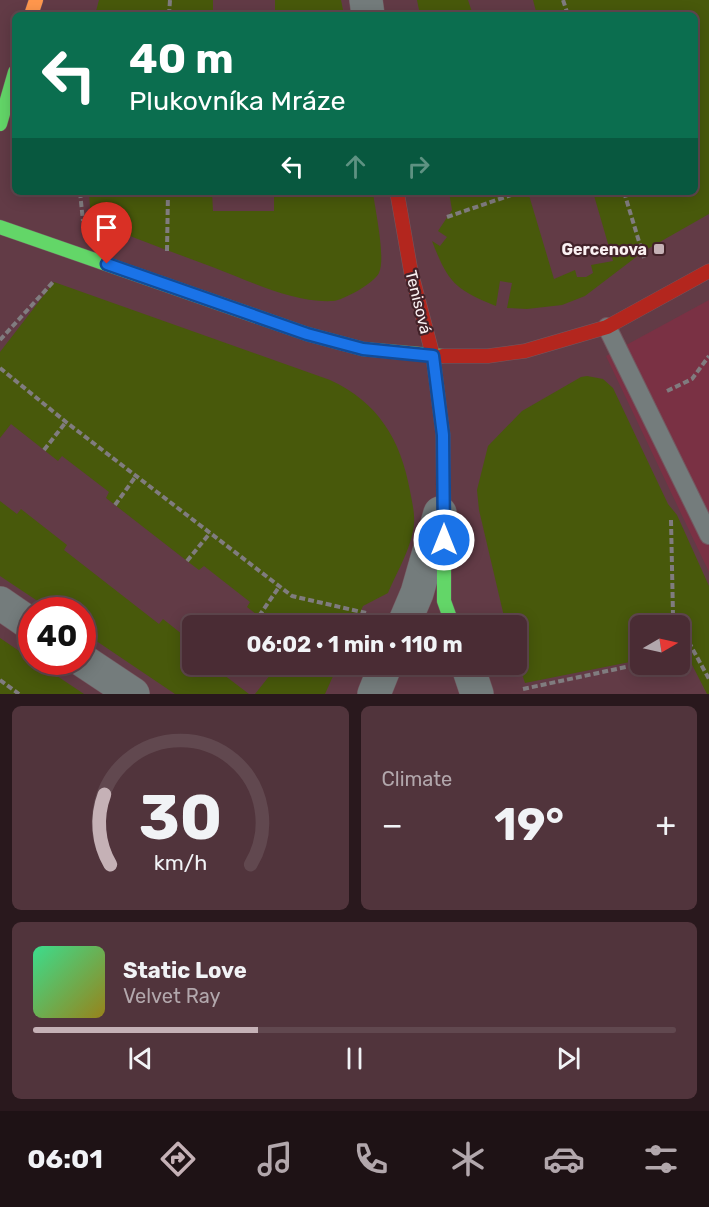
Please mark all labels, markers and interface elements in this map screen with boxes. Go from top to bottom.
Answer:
text: 40 m [129,34,234,84]
icon: left [30,36,108,114]
text: Plukovníka Mráze [129,85,346,117]
icon: left [276,150,309,183]
icon: ahead [339,150,372,183]
icon: right [402,150,435,183]
pin [81,202,132,264]
icon: arrive [90,211,123,244]
place label: Gercenova [561,240,647,259]
marker: Gercenova [652,242,666,256]
street label: Tenisová [401,268,436,336]
position arrow [412,508,476,572]
speed limit sign: 40 [18,597,96,675]
north arrow [630,615,690,675]
map controls [630,615,690,675]
text: 06:02 · 1 min · 110 m [246,631,463,658]
text: Climate [382,767,452,791]
text: 30 [138,781,222,855]
text: 19° [494,798,564,851]
text: − [382,805,403,844]
text: + [655,805,676,844]
text: km/h [153,850,207,875]
text: Static Love [123,957,247,984]
text: Velvet Ray [123,984,221,1008]
icon: previous [124,1042,157,1075]
icon: pause [338,1042,371,1075]
icon: next [552,1042,585,1075]
icon: directions [157,1138,199,1180]
icon: music [254,1138,296,1180]
icon: phone [350,1138,392,1180]
icon: climate [447,1138,489,1180]
icon: car [543,1138,585,1180]
icon: filters [640,1138,682,1180]
text: 06:01 [27,1143,103,1175]

